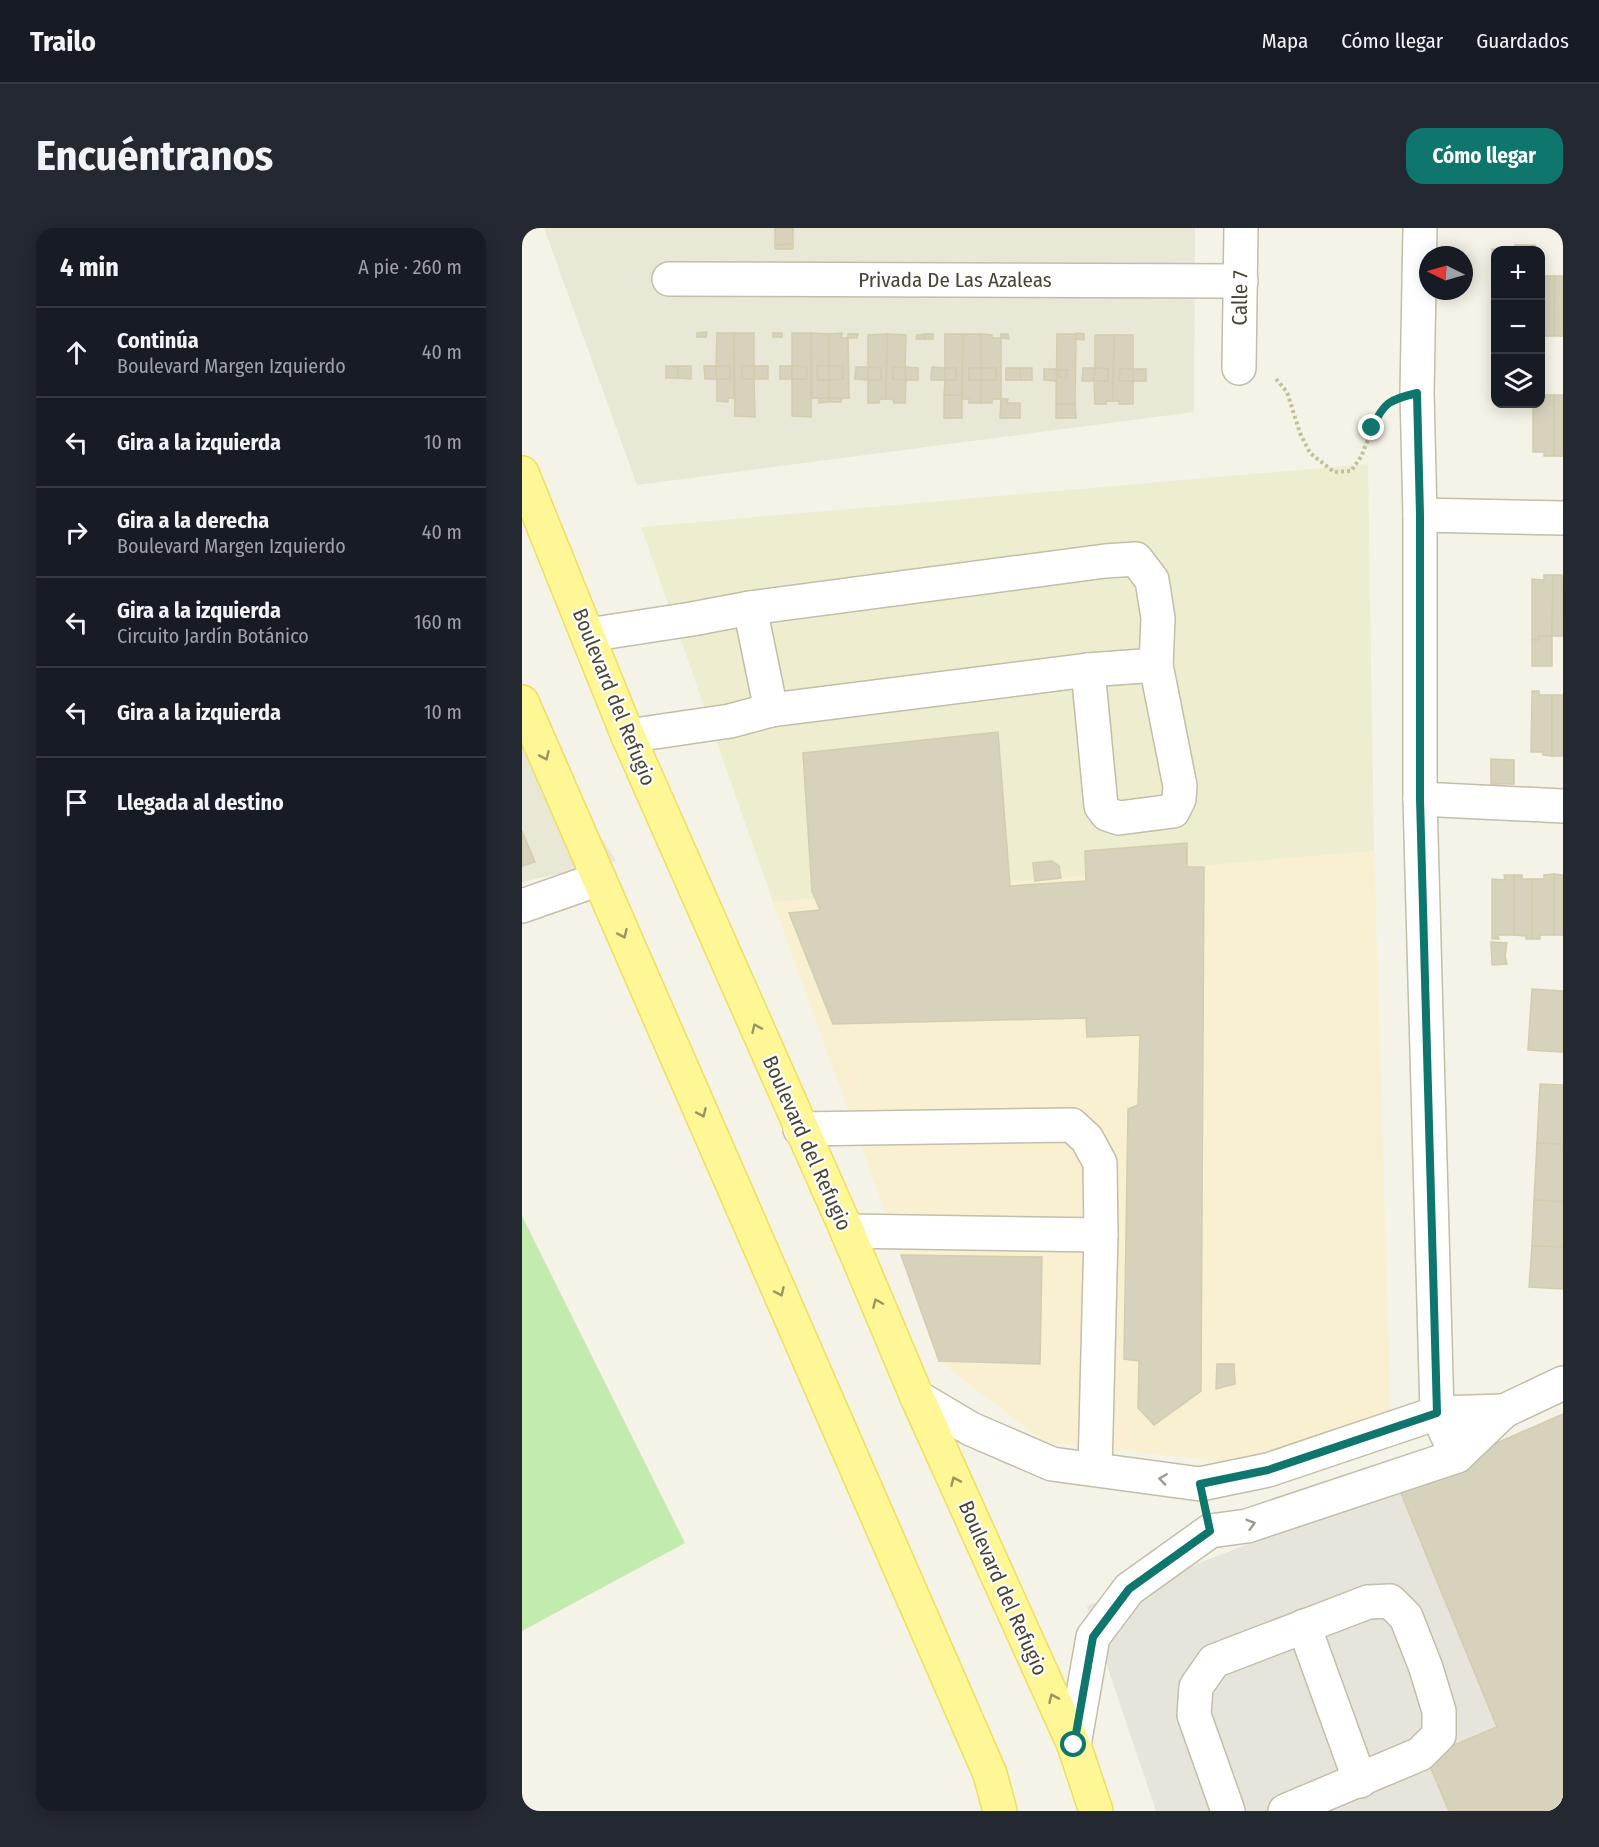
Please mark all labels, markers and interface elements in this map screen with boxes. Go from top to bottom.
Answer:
text: Trailo [30,25,96,58]
text: Mapa [1262,28,1308,54]
text: Cómo llegar [1341,28,1443,54]
text: Guardados [1476,28,1569,54]
button: Cómo llegar [1406,128,1563,184]
text: Encuéntranos [36,131,273,181]
north arrow [1419,246,1473,300]
map controls [1491,246,1545,408]
button: + [1491,246,1545,300]
text: 4 min [60,252,119,283]
text: A pie · 260 m [358,255,462,279]
street label: Privada De Las Azaleas [858,267,1052,293]
street label: Calle 7 [1227,270,1253,326]
button: − [1491,300,1545,354]
text: Continúa [117,327,199,354]
icon: ahead [60,336,93,369]
text: 40 m [422,340,462,364]
text: Boulevard Margen Izquierdo [117,354,346,378]
button: layers [1491,354,1545,408]
route end [1358,414,1384,440]
icon: left [60,426,93,459]
text: Gira a la izquierda [117,429,281,456]
text: 10 m [424,430,462,454]
text: Gira a la derecha [117,507,269,534]
icon: right [60,516,93,549]
text: 40 m [422,520,462,544]
text: Boulevard Margen Izquierdo [117,534,346,558]
text: Gira a la izquierda [117,597,281,624]
street label: Boulevard del Refugio [567,605,661,789]
icon: left [60,606,93,639]
text: 160 m [414,610,462,634]
text: Circuito Jardín Botánico [117,624,309,648]
icon: left [60,696,93,729]
text: Gira a la izquierda [117,699,281,726]
text: 10 m [424,700,462,724]
one-way arrow [538,749,550,760]
icon: arrive [60,786,93,819]
text: Llegada al destino [117,789,284,816]
one-way arrow [616,928,628,939]
one-way arrow [752,1024,764,1035]
street label: Boulevard del Refugio [757,1051,857,1235]
one-way arrow [694,1107,706,1118]
one-way arrow [772,1285,784,1296]
one-way arrow [872,1298,884,1309]
one-way arrow [1159,1473,1168,1485]
one-way arrow [951,1477,963,1488]
street label: Boulevard del Refugio [953,1496,1053,1680]
one-way arrow [1245,1519,1256,1531]
one-way arrow [1048,1693,1060,1704]
route start [1060,1731,1086,1757]

